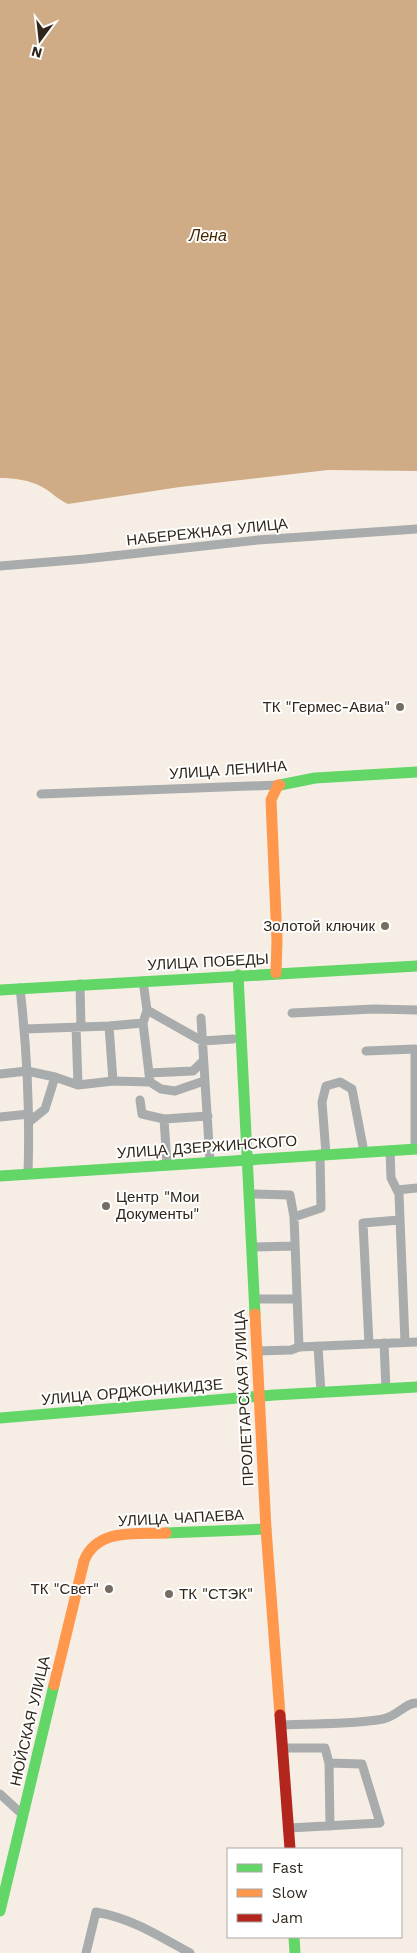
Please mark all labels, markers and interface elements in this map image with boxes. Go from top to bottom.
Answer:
north arrow [15,15,65,65]
text: N [30,43,44,62]
water label: Лена [188,226,227,245]
street label: НАБЕРЕЖНАЯ УЛИЦА [125,515,289,549]
place label: ТК "Гермес-Авиа" [263,698,390,716]
marker: ТК "Гермес-Авиа" [394,701,406,713]
street label: УЛИЦА ЛЕНИНА [168,757,288,783]
place label: Золотой ключик [263,917,375,935]
marker: Золотой ключик [379,920,391,932]
street label: УЛИЦА ПОБЕДЫ [147,950,269,974]
street label: УЛИЦА ДЗЕРЖИНСКОГО [116,1132,298,1162]
place label: Центр "Мои Документы" [116,1188,199,1223]
marker: Центр "Мои Документы" [100,1200,112,1212]
street label: ПРОЛЕТАРСКАЯ УЛИЦА [230,1309,258,1487]
street label: УЛИЦА ОРДЖОНИКИДЗЕ [40,1375,224,1409]
street label: УЛИЦА ЧАПАЕВА [118,1506,244,1530]
place label: ТК "Свет" [31,1580,99,1598]
marker: ТК "Свет" [103,1583,115,1595]
place label: ТК "СТЭК" [179,1585,253,1603]
marker: ТК "СТЭК" [163,1588,175,1600]
street label: НЮЙСКАЯ УЛИЦА [6,1654,54,1788]
legend [227,1848,402,1938]
text: Fast [272,1859,304,1877]
text: Slow [272,1884,308,1902]
text: Jam [272,1909,303,1927]

